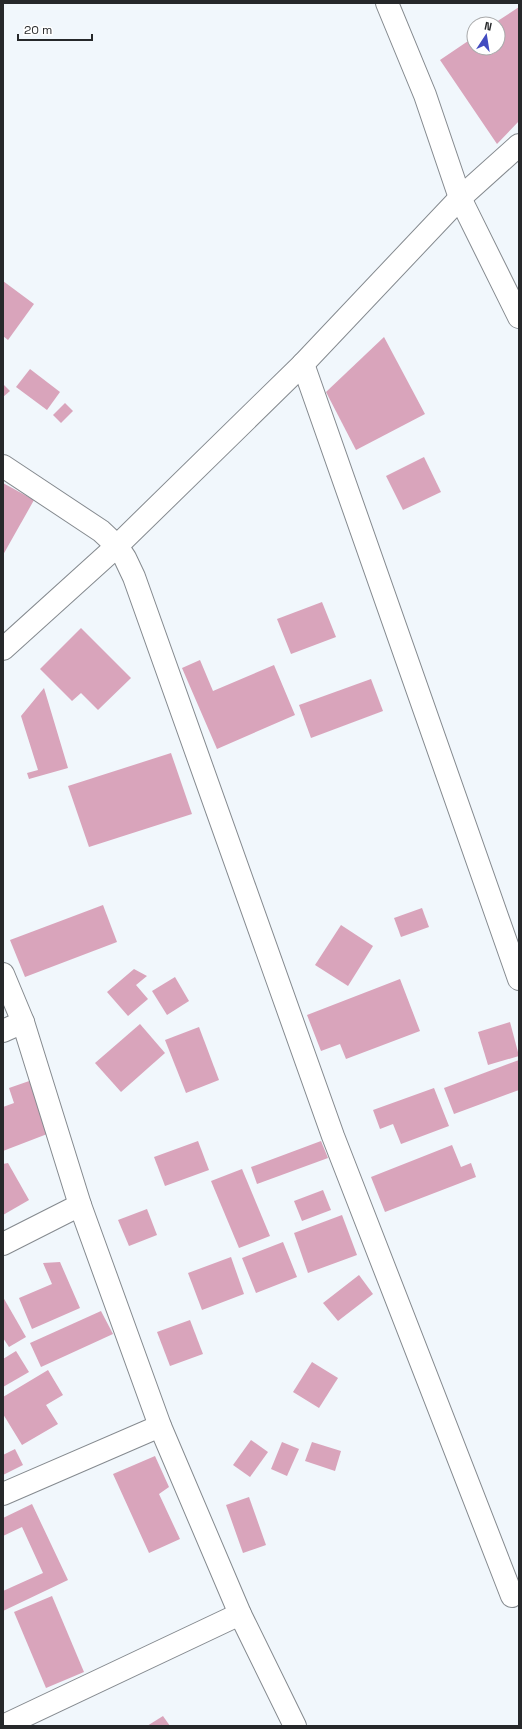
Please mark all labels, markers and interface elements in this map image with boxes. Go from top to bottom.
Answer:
scale bar [18,16,92,42]
north arrow [466,16,506,56]
text: N [483,19,493,34]
text: 20 m [24,22,52,38]

